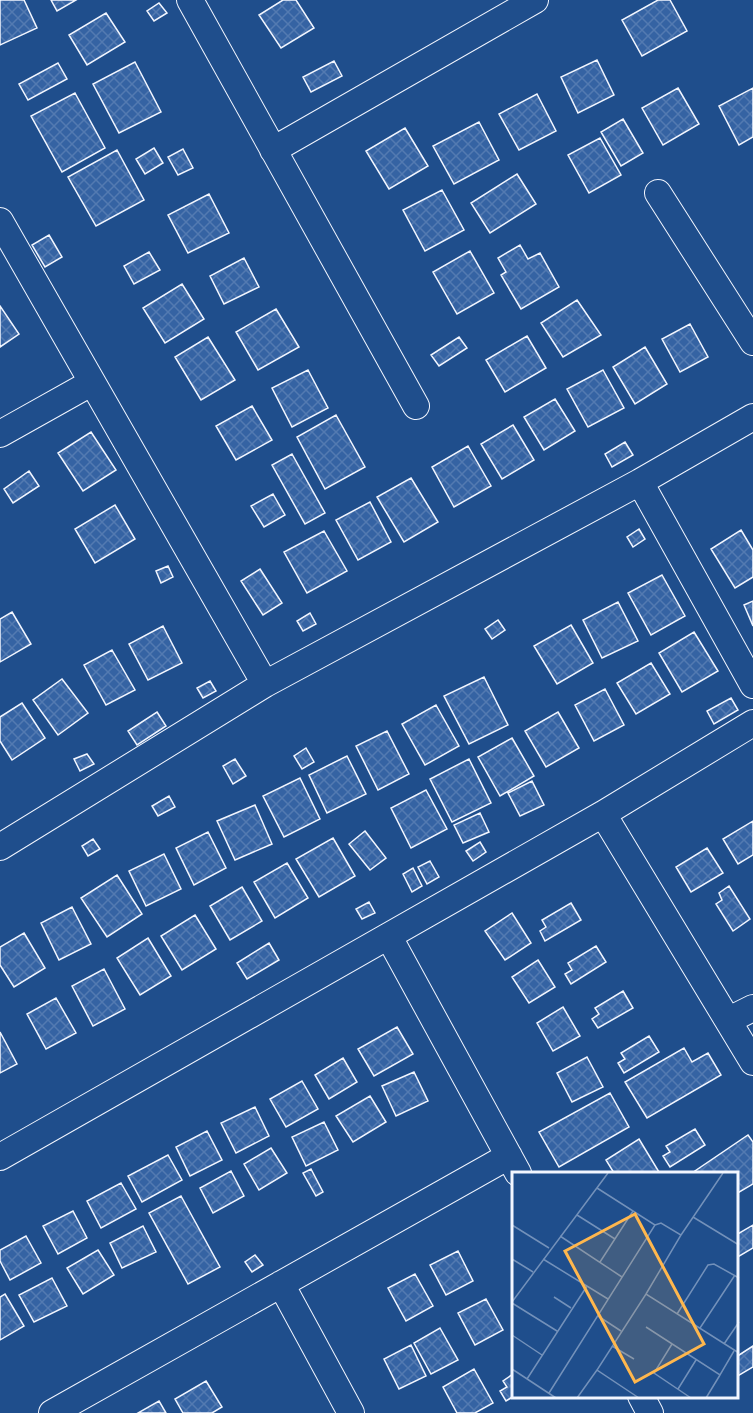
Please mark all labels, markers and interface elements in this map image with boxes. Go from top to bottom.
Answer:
inset map [512,1172,738,1398]

